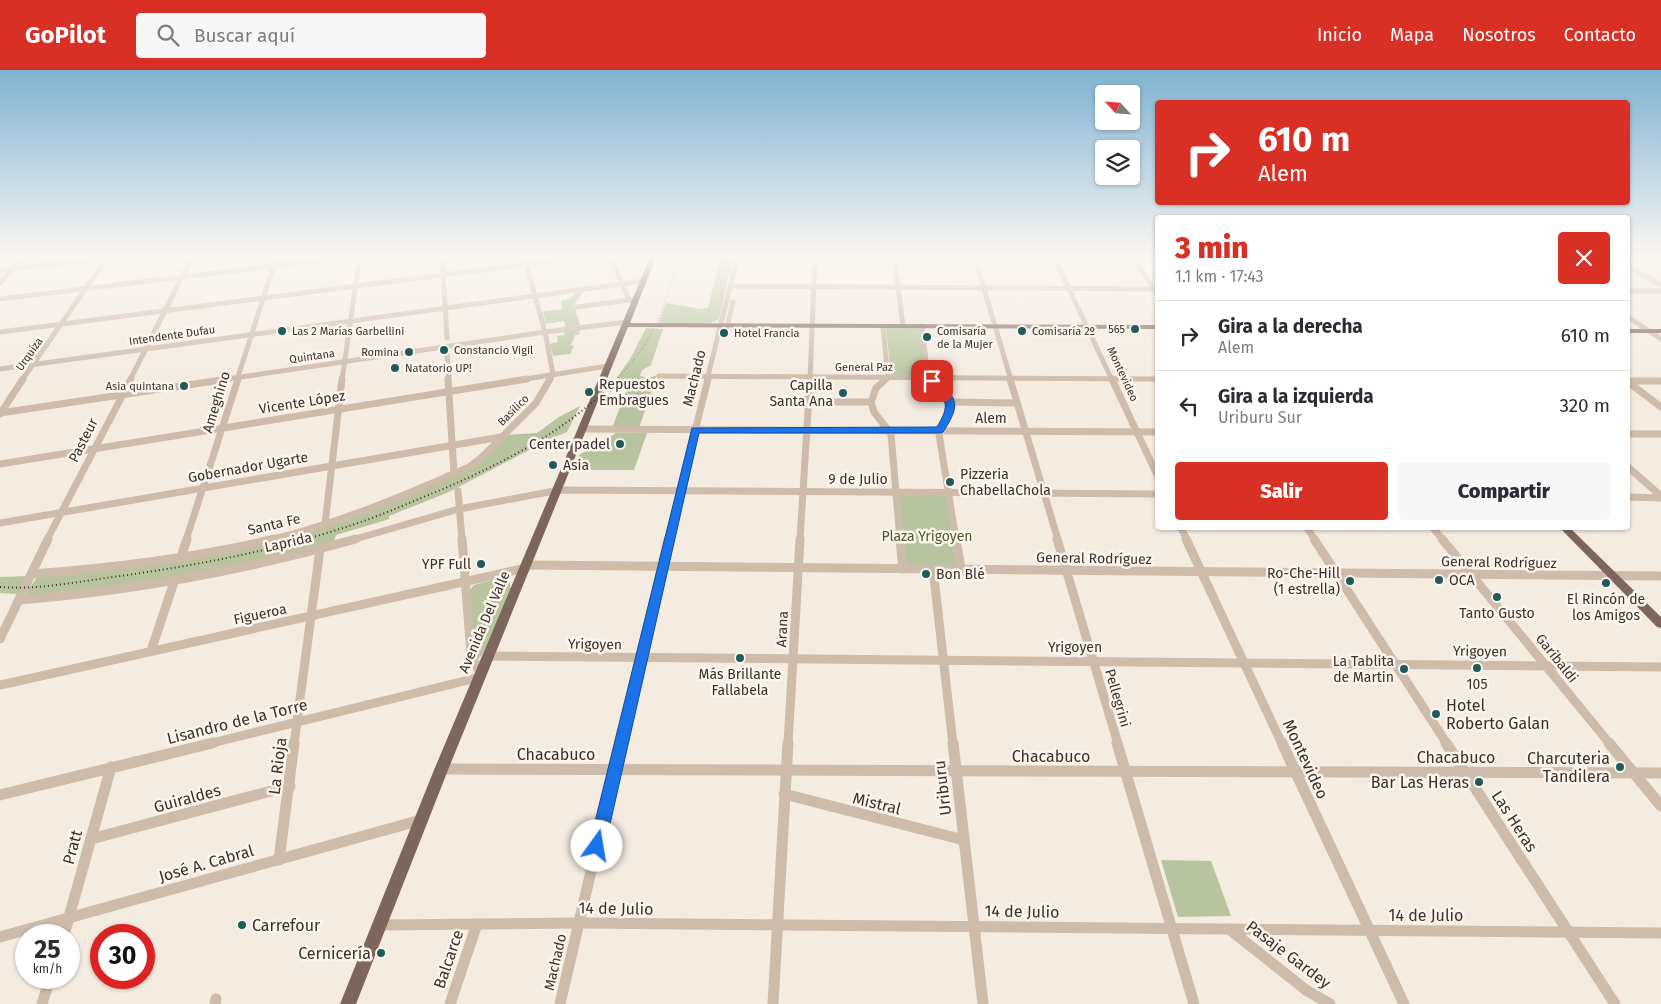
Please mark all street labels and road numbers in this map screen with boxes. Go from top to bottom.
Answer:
street label: Intendente Dufau [128,323,216,348]
street label: Urquiza [13,335,46,374]
street label: Montevideo [1104,345,1141,404]
street label: Quintana [288,347,336,366]
street label: Machado [679,348,710,408]
street label: General Paz [835,361,893,374]
street label: Ameghino [199,369,234,435]
street label: Vicente López [258,387,346,418]
street label: Basílico [495,392,532,429]
street label: Alem [975,410,1007,427]
street label: Pasteur [65,415,102,465]
street label: Gobernador Ugarte [187,449,309,486]
street label: 9 de Julio [828,471,888,488]
street label: Santa Fe [246,510,302,539]
street label: Laprida [263,529,313,556]
street label: General Rodríguez [1036,549,1152,568]
street label: General Rodríguez [1441,553,1557,572]
street label: Avenida Del Valle [455,569,514,676]
street label: Figueroa [232,601,288,628]
street label: Arana [773,610,792,648]
street label: Garibaldi [1532,631,1581,686]
street label: Yrigoyen [568,636,622,653]
street label: Yrigoyen [1048,639,1102,656]
street label: Yrigoyen [1453,643,1507,660]
street label: Pellegrini [1101,667,1134,729]
street label: Lisandro de la Torre [165,695,309,748]
street label: Montevideo [1279,717,1332,802]
street label: La Rioja [265,736,290,796]
street label: Chacabuco [517,745,595,764]
street label: Chacabuco [1012,747,1090,766]
street label: Chacabuco [1417,748,1495,767]
street label: Uriburu [930,759,955,817]
street label: Guiraldes [152,780,223,817]
street label: Las Heras [1488,787,1541,856]
street label: Mistral [851,788,903,819]
street label: Pratt [59,828,86,866]
street label: José A. Cabral [157,841,256,886]
street label: 14 de Julio [578,898,654,919]
street label: 14 de Julio [984,901,1060,922]
street label: 14 de Julio [1389,906,1463,925]
street label: Pasaje Gardey [1243,916,1335,992]
street label: Balcarce [430,927,467,991]
street label: Machado [541,932,570,992]

